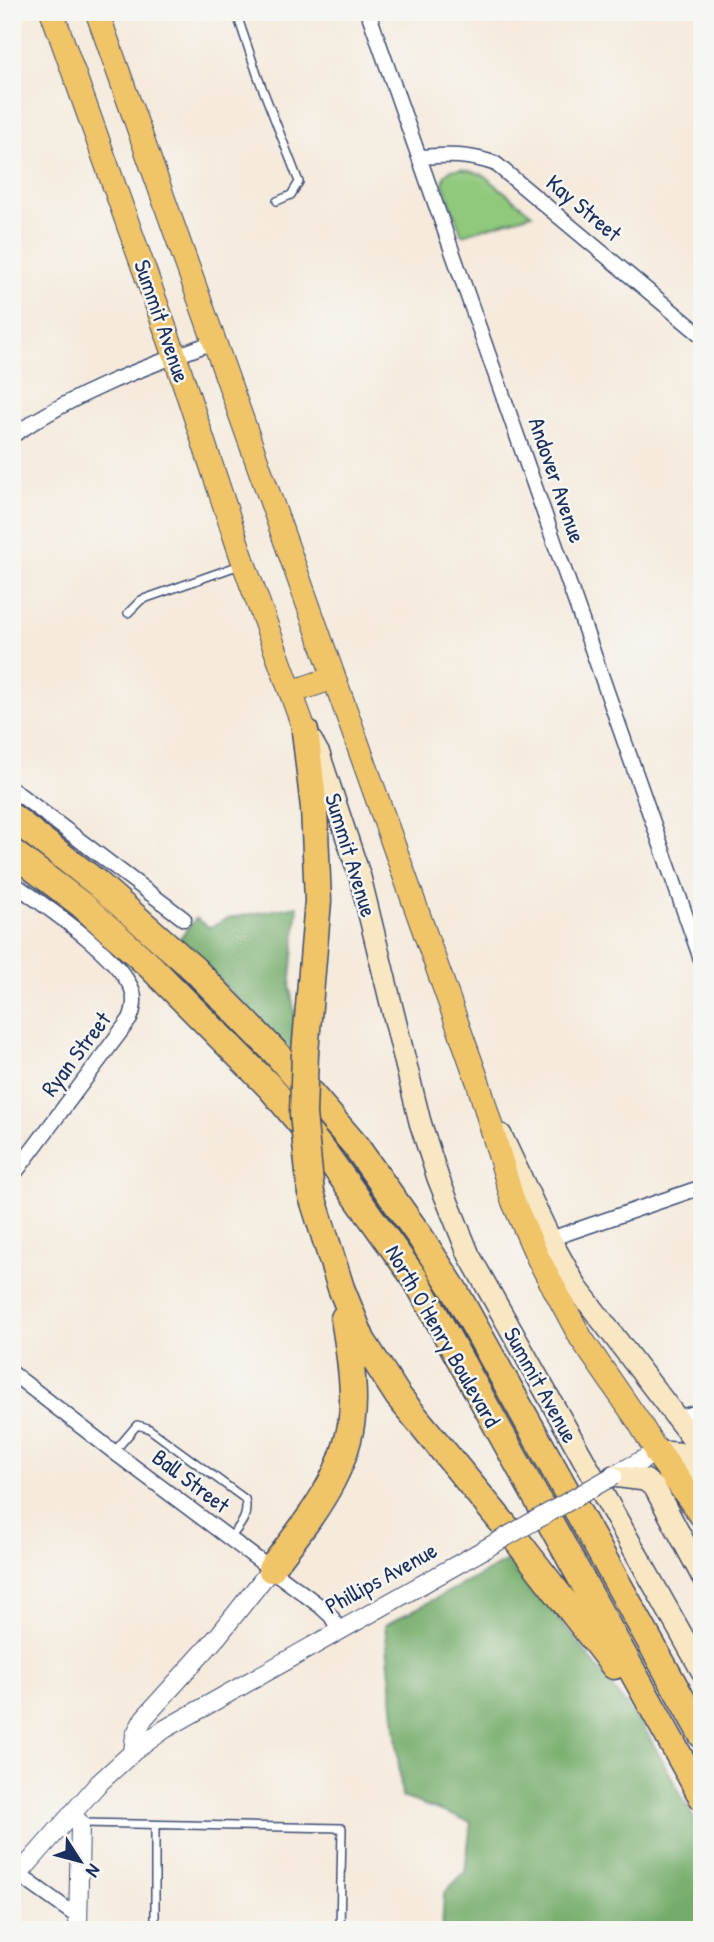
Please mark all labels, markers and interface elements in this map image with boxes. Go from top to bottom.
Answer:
street label: Kay Street [540,167,629,249]
street label: Summit Avenue [127,255,198,386]
street label: Andover Avenue [522,413,593,547]
street label: Summit Avenue [318,789,385,920]
street label: Ryan Street [34,1004,118,1102]
street label: North O'Henry Boulevard [379,1239,508,1432]
street label: Summit Avenue [497,1321,586,1448]
street label: Ball Street [146,1441,237,1521]
street label: Phillips Avenue [319,1534,442,1621]
north arrow [46,1826,116,1896]
text: N [80,1859,107,1883]

